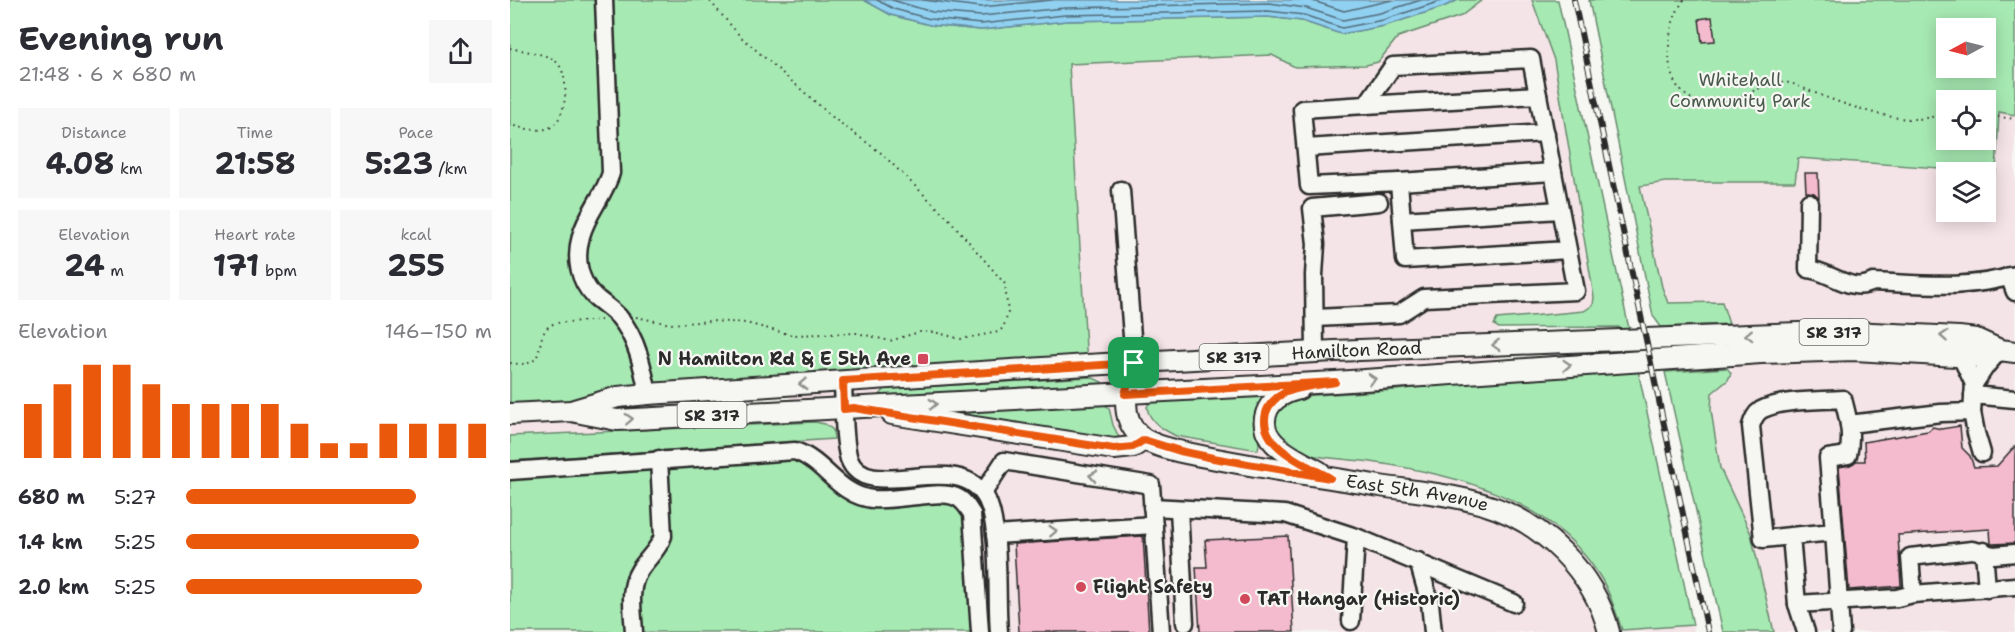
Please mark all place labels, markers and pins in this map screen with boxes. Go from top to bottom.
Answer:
pin [1108,337,1159,388]
place label: N Hamilton Rd & E 5th Ave [658,347,911,371]
marker: N Hamilton Rd & E 5th Ave [916,352,930,366]
place label: Flight Safety [1093,575,1213,599]
marker: Flight Safety [1074,580,1088,594]
place label: TAT Hangar (Historic) [1257,587,1460,611]
marker: TAT Hangar (Historic) [1238,592,1252,606]

